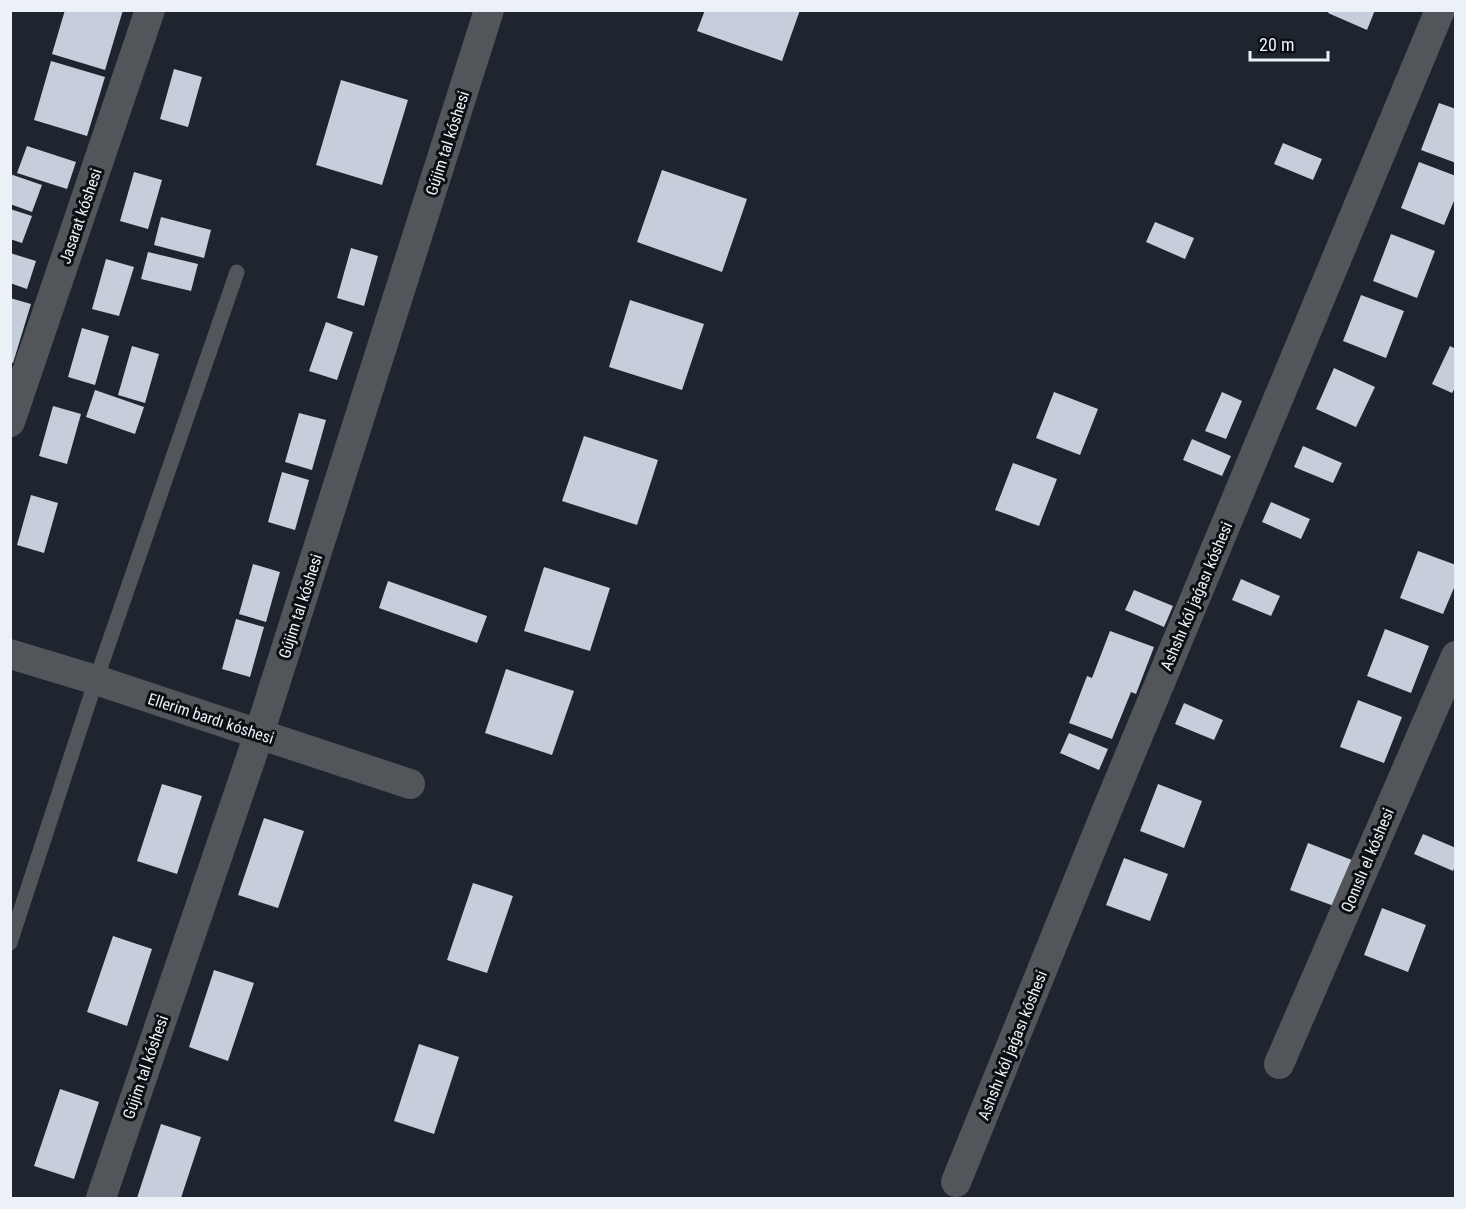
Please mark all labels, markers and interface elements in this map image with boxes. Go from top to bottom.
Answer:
scale bar [1250,24,1328,62]
text: 20 m [1259,34,1294,55]
street label: Gújim tal kóshesi [422,89,473,198]
street label: Jasarat kóshesi [55,166,106,266]
street label: Ashshı kól jaǵası kóshesi [1157,519,1236,673]
street label: Gújim tal kóshesi [275,552,326,661]
street label: Ellerim bardı kóshesi [145,689,276,748]
street label: Qonıslı el kóshesi [1337,805,1398,915]
street label: Ashshı kól jaǵası kóshesi [974,968,1051,1123]
street label: Gújim tal kóshesi [119,1013,172,1122]

